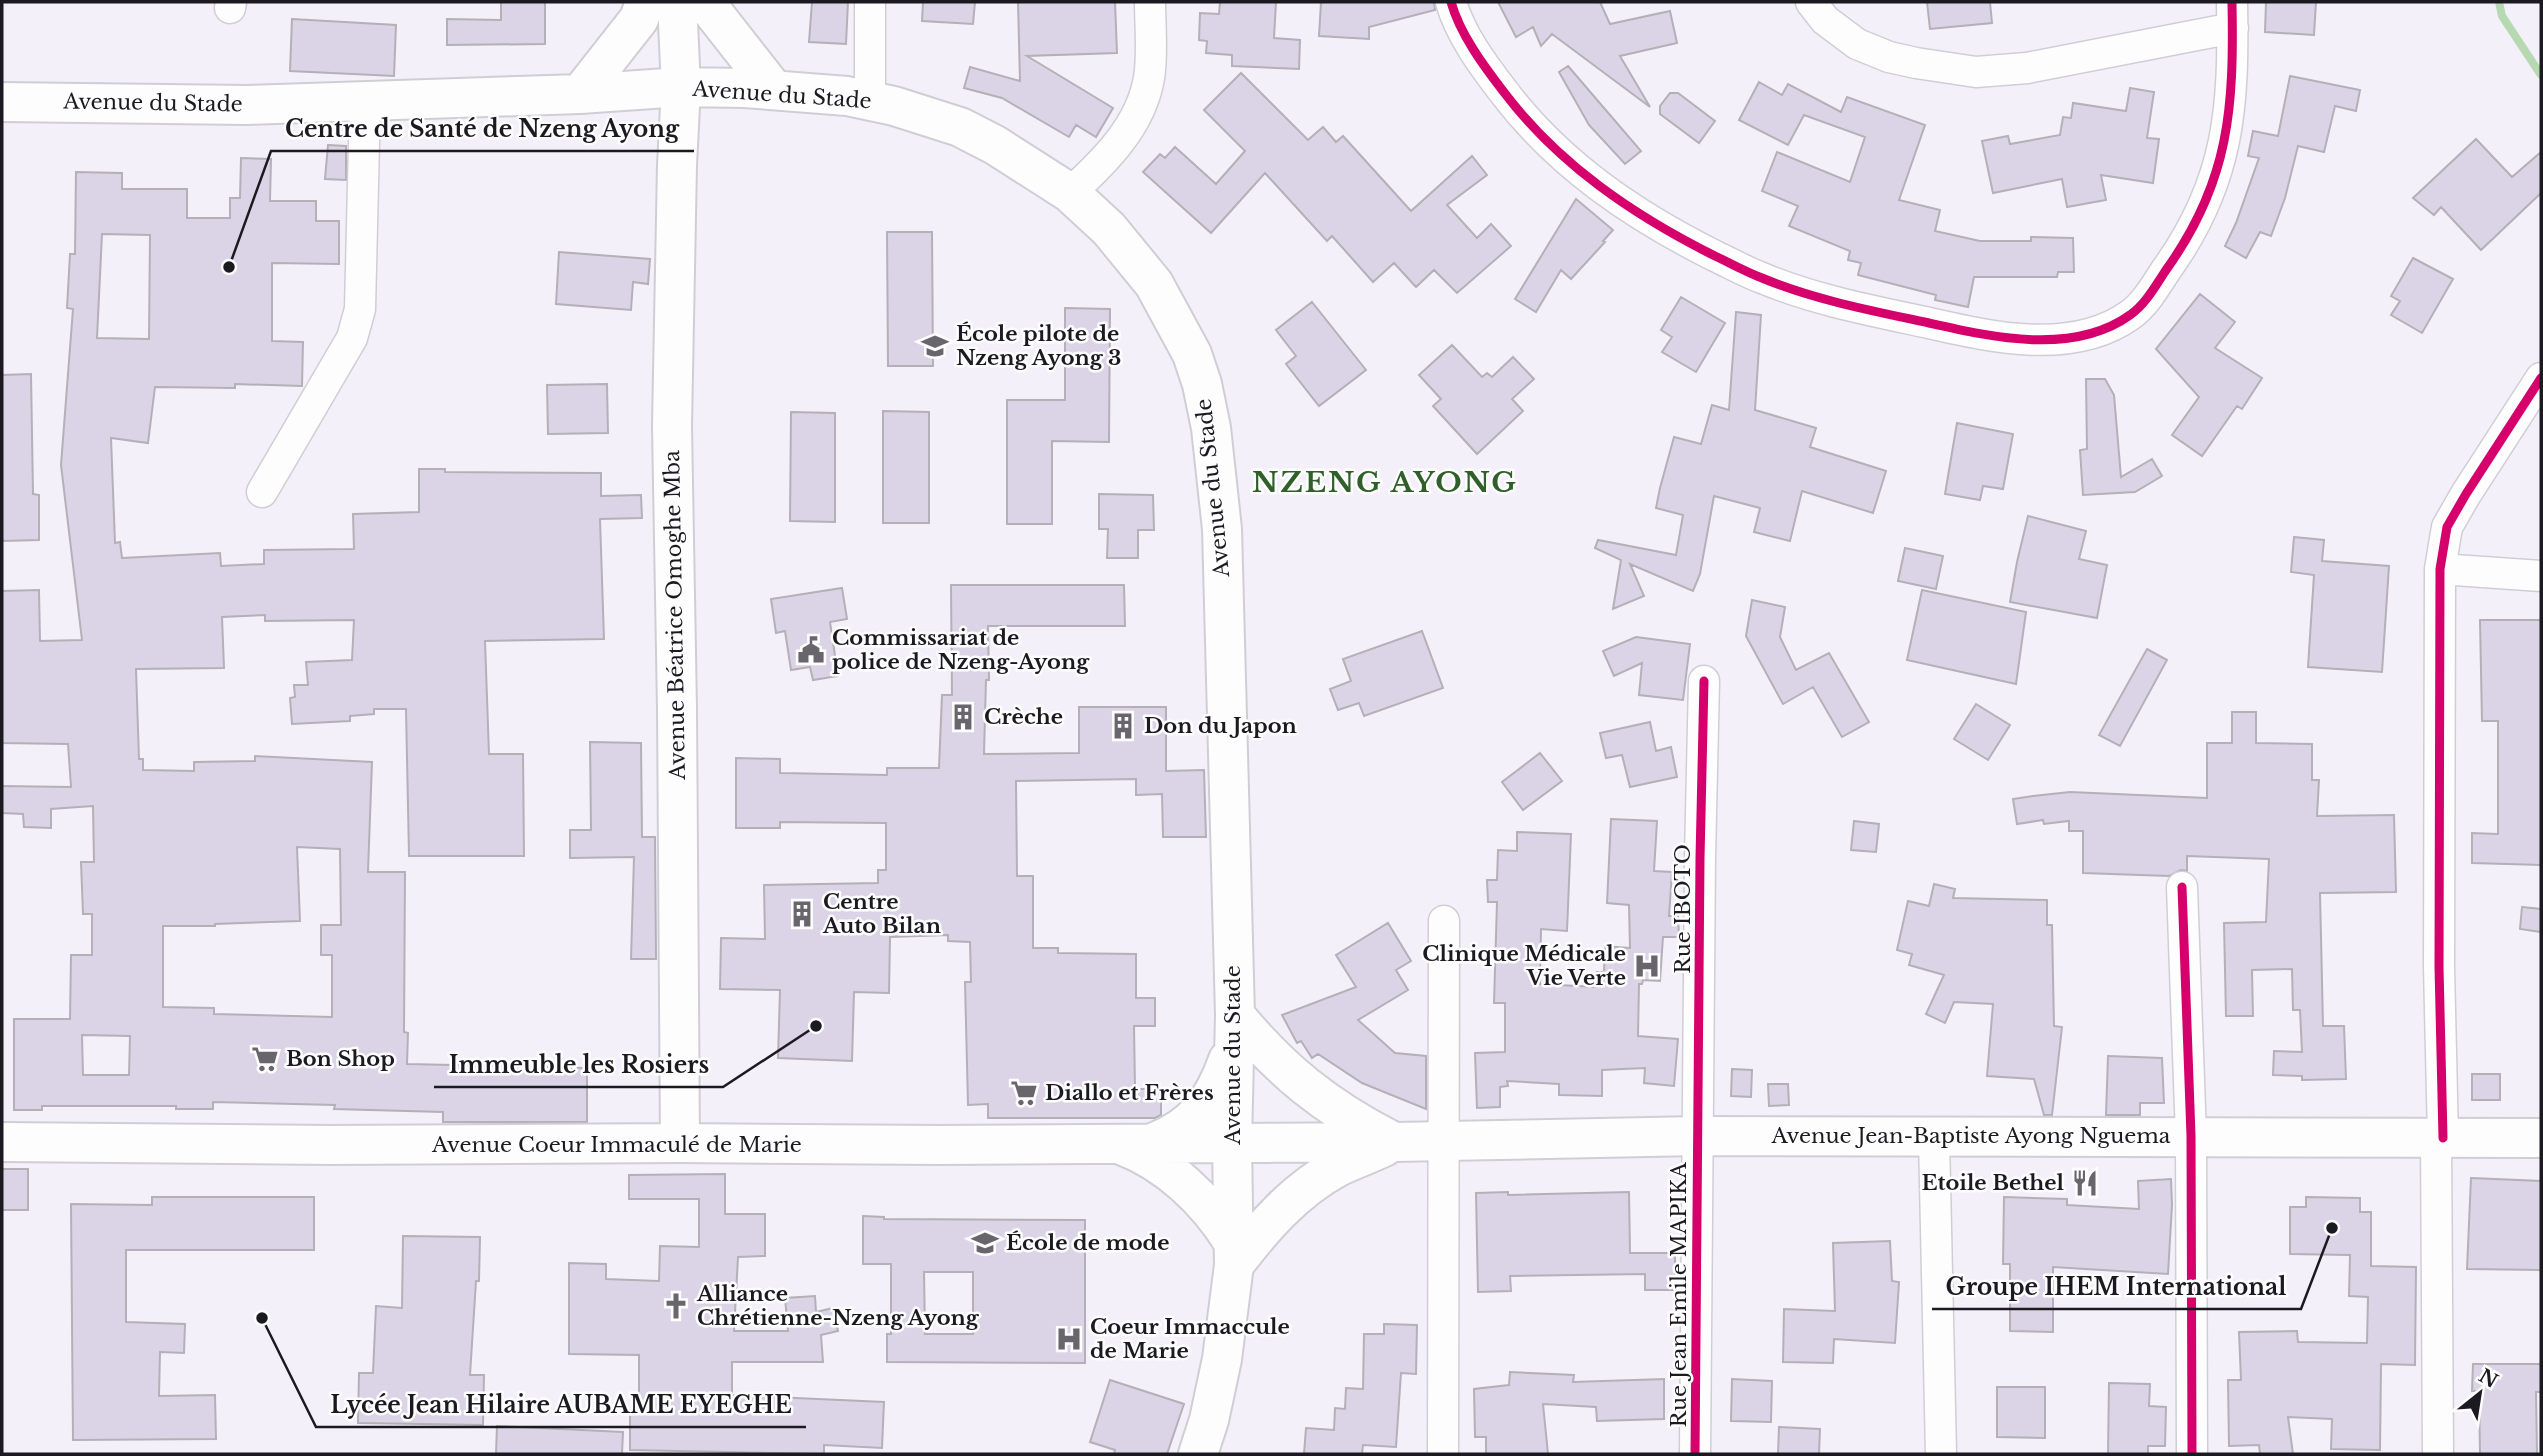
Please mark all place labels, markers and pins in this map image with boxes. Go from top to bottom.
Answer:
callout: Centre de Santé de Nzeng Ayong [271,107,694,151]
place label: École pilote de Nzeng Ayong 3 [956,321,1121,371]
school or university icon: École pilote de Nzeng Ayong 3 [920,331,950,361]
place label: Commissariat de police de Nzeng-Ayong [832,625,1090,675]
public building icon: Commissariat de police de Nzeng-Ayong [796,635,826,665]
building icon: Crèche [948,702,978,732]
place label: Crèche [984,704,1063,730]
building icon: Don du Japon [1108,711,1138,741]
place label: Don du Japon [1144,713,1297,739]
place label: Centre Auto Bilan [822,889,941,939]
building icon: Centre Auto Bilan [787,899,817,929]
place label: Clinique Médicale Vie Verte [1422,941,1626,991]
hospital icon: Clinique Médicale Vie Verte [1632,951,1662,981]
callout: Immeuble les Rosiers [434,1043,723,1087]
supermarket icon: Bon Shop [250,1044,280,1074]
place label: Bon Shop [286,1046,395,1072]
supermarket icon: Diallo et Frères [1009,1078,1039,1108]
place label: Diallo et Frères [1045,1080,1214,1106]
restaurant icon: Etoile Bethel [2070,1168,2100,1198]
place label: Etoile Bethel [1921,1170,2065,1196]
school or university icon: École de mode [970,1228,1000,1258]
place label: École de mode [1006,1230,1169,1256]
callout: Groupe IHEM International [1932,1265,2301,1309]
place label: Alliance Chrétienne-Nzeng Ayong [696,1281,980,1331]
church icon: Alliance Chrétienne-Nzeng Ayong [661,1291,691,1321]
place label: Coeur Immaccule de Marie [1090,1314,1290,1364]
hospital icon: Coeur Immaccule de Marie [1054,1324,1084,1354]
callout: Lycée Jean Hilaire AUBAME EYEGHE [316,1383,806,1427]

